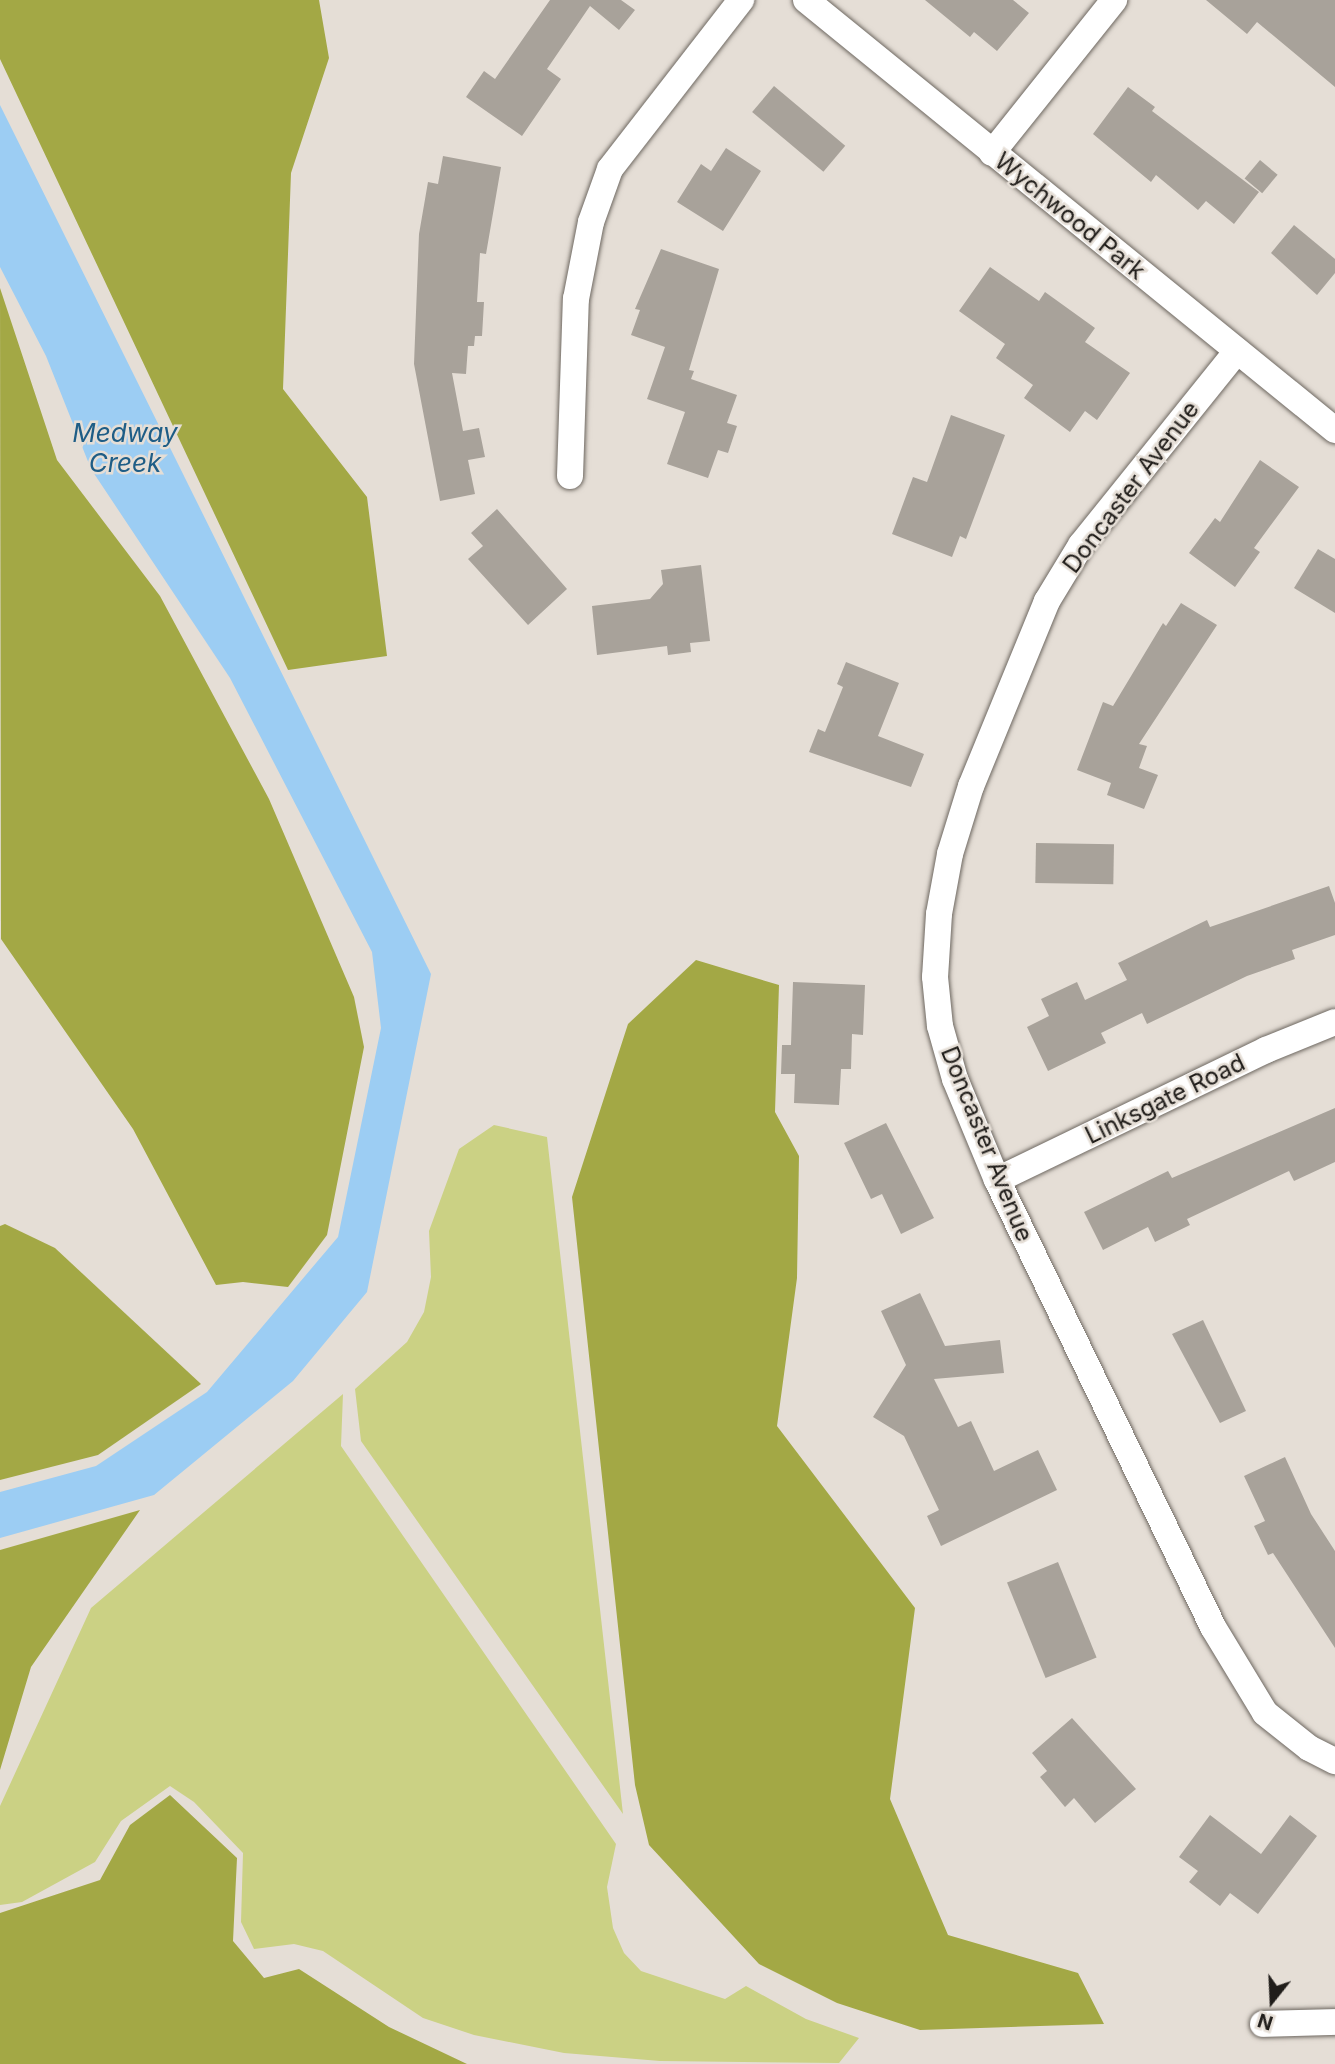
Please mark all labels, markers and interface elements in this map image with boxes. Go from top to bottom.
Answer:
street label: Wychwood Park [989,146,1151,286]
street label: Doncaster Avenue [1057,395,1205,579]
water label: Medway Creek [72,417,178,478]
street label: Doncaster Avenue [935,1042,1039,1246]
street label: Linksgate Road [1081,1048,1249,1150]
north arrow [1237,1966,1307,2036]
text: N [1255,2008,1276,2035]

